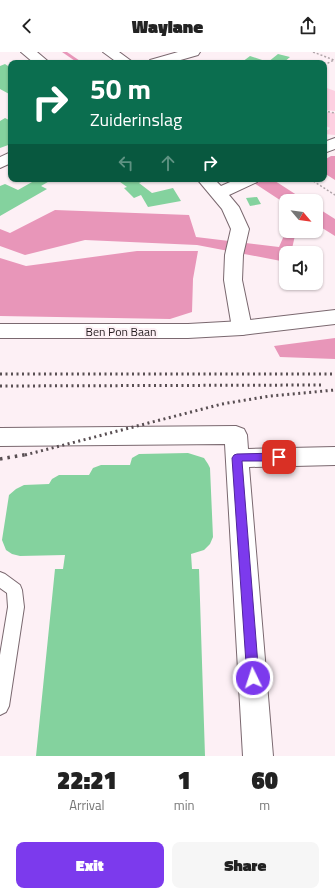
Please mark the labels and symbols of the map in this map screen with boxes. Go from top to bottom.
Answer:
north arrow [279,194,323,238]
street label: Ben Pon Baan [86,322,156,341]
pin [262,440,296,474]
position arrow [232,657,274,699]

